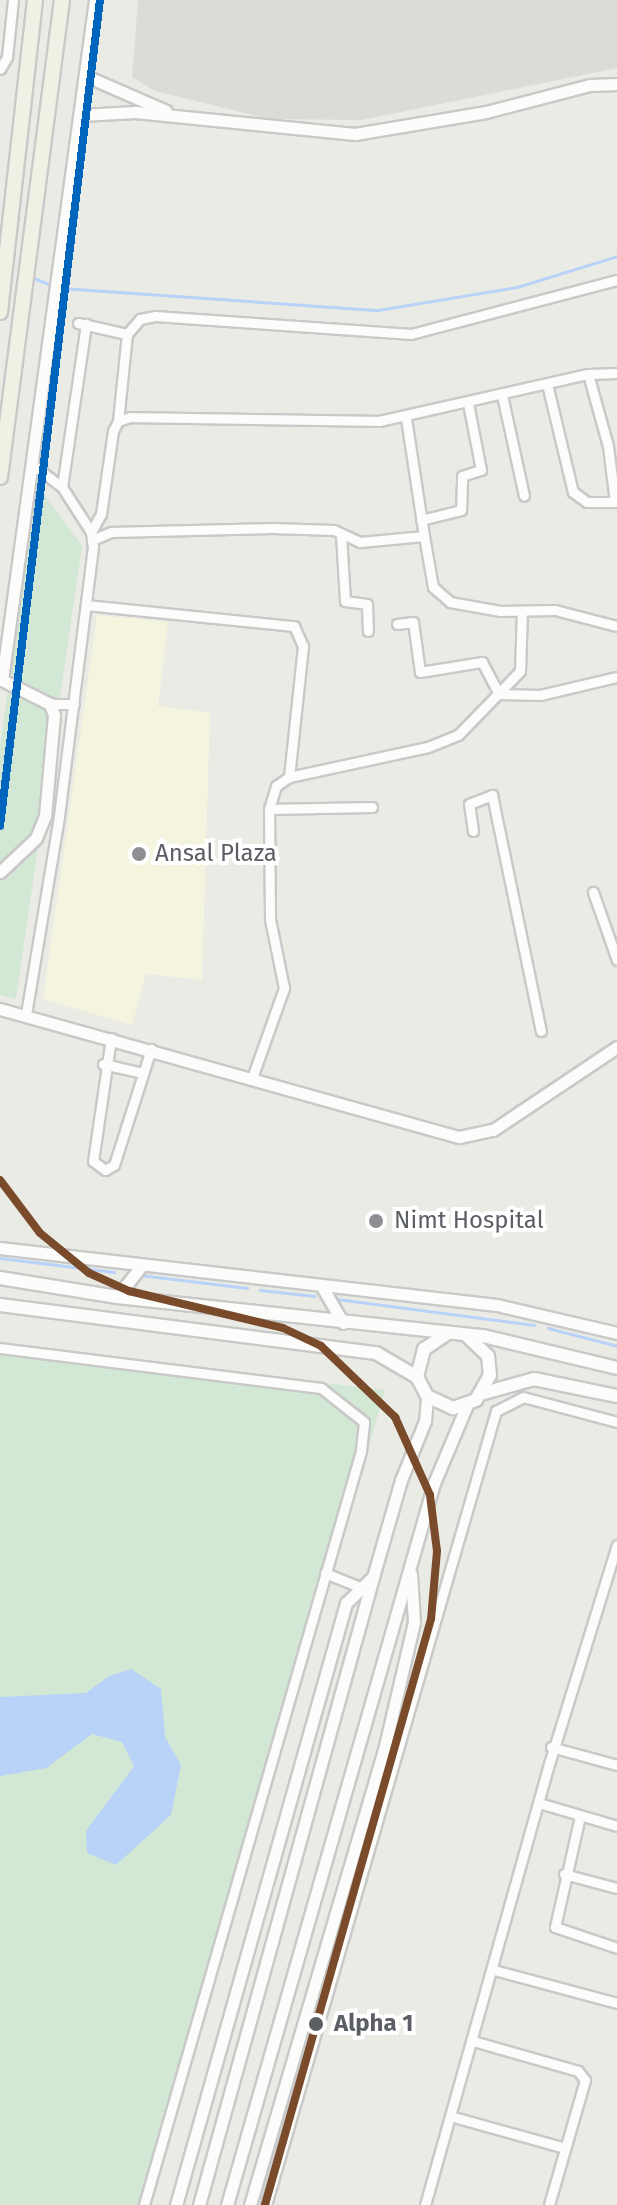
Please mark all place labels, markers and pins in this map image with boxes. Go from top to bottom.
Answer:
place label: Ansal Plaza [155,840,277,868]
marker: Ansal Plaza [130,845,148,863]
place label: Nimt Hospital [394,1207,544,1235]
marker: Nimt Hospital [365,1210,387,1232]
place label: Alpha 1 [334,2010,413,2038]
marker: Alpha 1 [305,2013,327,2035]

